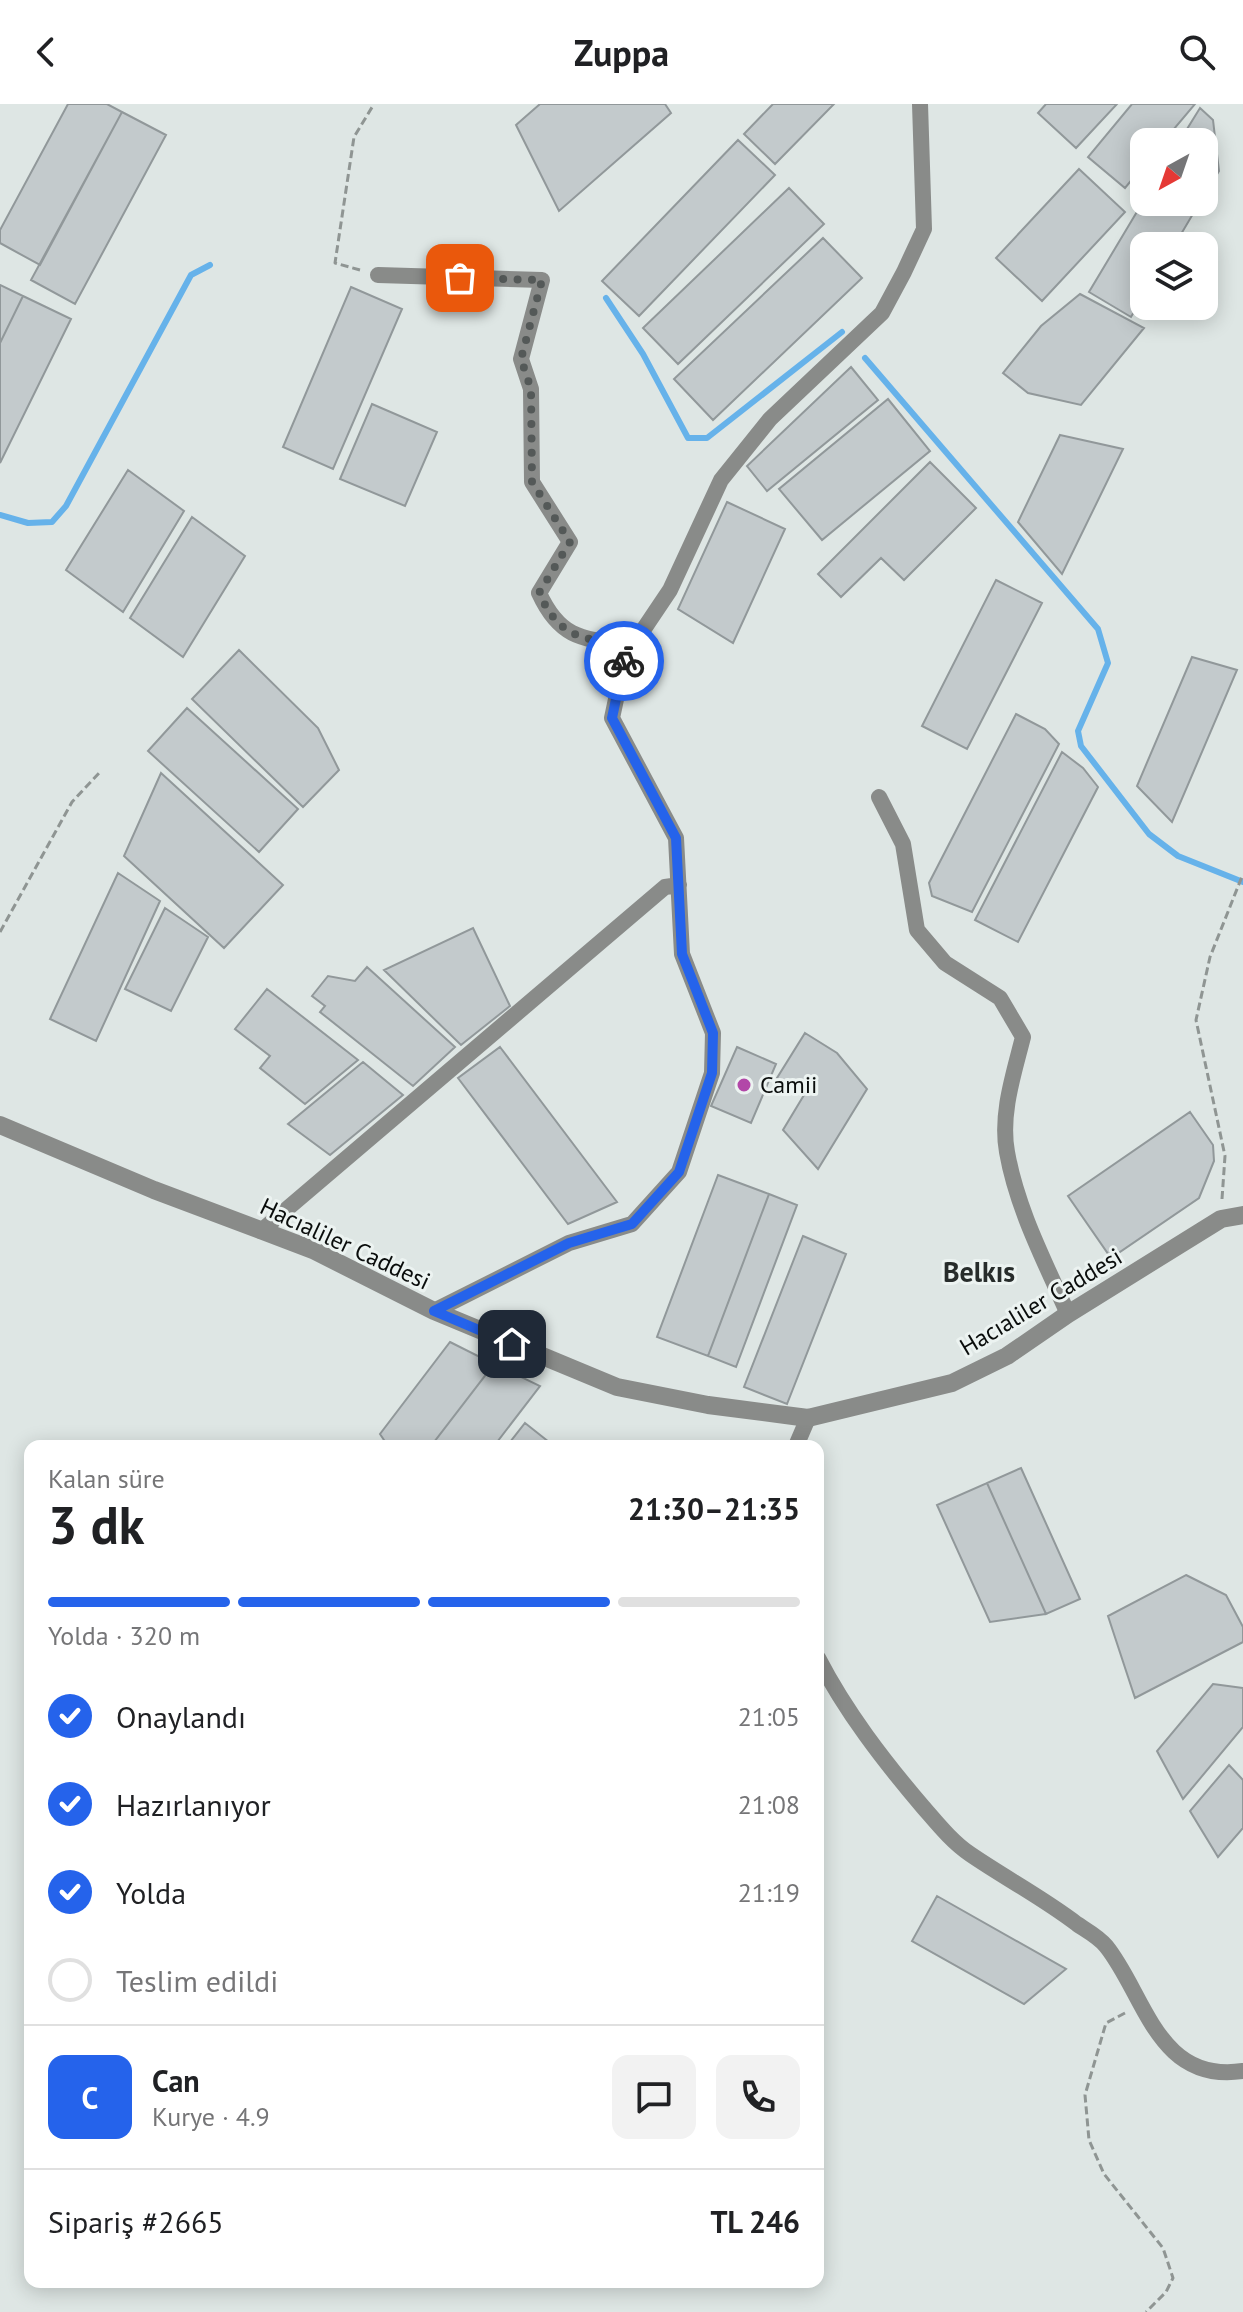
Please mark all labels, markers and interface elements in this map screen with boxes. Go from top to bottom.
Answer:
text: Zuppa [574,29,669,76]
icon: back [24,30,68,74]
icon: search [1175,30,1219,74]
north arrow [1130,128,1218,216]
map controls [1130,128,1218,320]
button: layers [1130,232,1218,320]
pin [426,244,494,312]
icon: bag [438,256,482,300]
courier [584,621,664,701]
icon: bike [602,639,646,683]
place label: Camii [760,1069,818,1100]
marker: Camii [735,1076,753,1094]
street label: Hacıaliler Caddesi [255,1191,435,1297]
street label: Hacıaliler Caddesi [954,1241,1128,1362]
district label: Belkıs [943,1253,1015,1290]
pin [478,1310,546,1378]
icon: home [490,1322,534,1366]
text: Kalan süre [48,1462,165,1495]
text: 21:30–21:35 [628,1489,800,1528]
text: 3 dk [48,1491,144,1558]
text: Yolda · 320 m [48,1619,200,1652]
icon: check [48,1694,92,1738]
text: Onaylandı [116,1697,246,1736]
text: 21:05 [738,1700,800,1733]
icon: check [48,1782,92,1826]
text: Hazırlanıyor [116,1785,271,1824]
text: 21:08 [738,1788,800,1821]
icon: check [48,1870,92,1914]
text: Yolda [116,1873,186,1912]
text: 21:19 [738,1876,800,1909]
text: Teslim edildi [116,1961,278,2000]
button: chat [612,2055,696,2139]
button: phone [716,2055,800,2139]
text: Can [152,2061,200,2100]
text: C [82,2078,98,2117]
text: Kurye · 4.9 [152,2100,270,2133]
text: Sipariş #2665 [48,2202,224,2241]
text: TL 246 [710,2202,800,2241]

